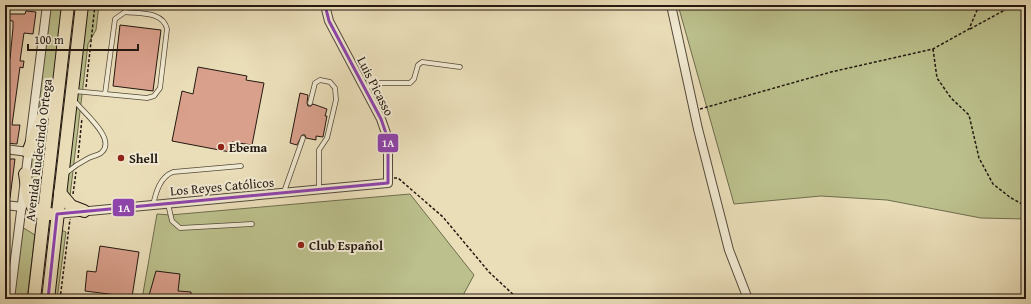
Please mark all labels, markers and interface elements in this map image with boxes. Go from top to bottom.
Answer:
scale bar [28,26,138,52]
text: 100 m [34,31,64,48]
street label: Luis Picasso [352,53,399,120]
street label: Avenida Rudecindo Ortega [20,77,57,223]
line badge: 1A [377,133,399,153]
text: 1A [382,135,394,151]
place label: Ebema [229,138,268,157]
marker: Ebema [216,142,226,152]
place label: Shell [129,149,158,168]
marker: Shell [116,153,126,163]
street label: Los Reyes Católicos [169,172,275,201]
line badge: 1A [112,198,135,217]
text: 1A [118,200,130,216]
place label: Club Español [309,236,383,255]
marker: Club Español [296,240,306,250]

